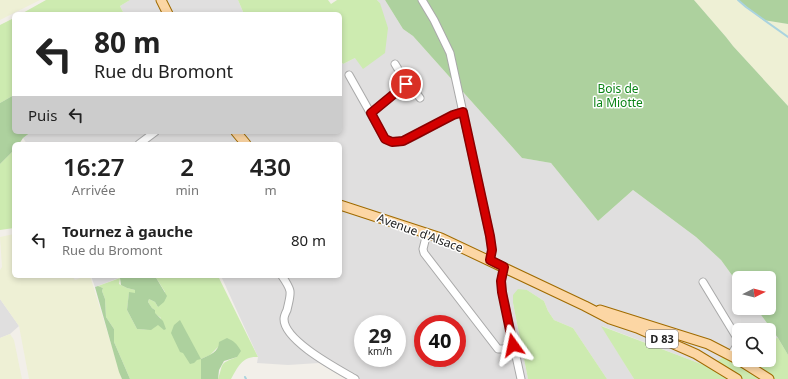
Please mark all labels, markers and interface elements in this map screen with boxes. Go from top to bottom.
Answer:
text: 80 m [94,23,161,61]
icon: left [28,28,80,80]
text: Rue du Bromont [94,59,233,83]
pin [389,67,423,101]
icon: arrive [395,73,417,95]
park label: Bois de la Miotte [593,80,643,111]
icon: left [65,104,87,126]
text: Puis [28,105,57,125]
text: 16:27 [63,150,124,183]
text: 2 [180,150,194,183]
text: 430 [250,150,291,183]
text: Arrivée [72,181,116,199]
text: min [175,181,199,199]
text: m [264,181,277,199]
street label: Avenue d'Alsace [375,209,466,256]
text: Tournez à gauche [62,221,193,241]
icon: left [28,229,50,251]
text: 80 m [291,230,326,250]
text: Rue du Bromont [62,241,162,259]
north arrow [732,271,776,315]
map controls [732,271,776,367]
speed limit sign: 40 [414,315,466,367]
text: 29 [369,322,391,349]
button: search [732,323,776,367]
position arrow [492,324,534,366]
road number: D 83 [646,330,678,348]
text: km/h [368,344,392,358]

